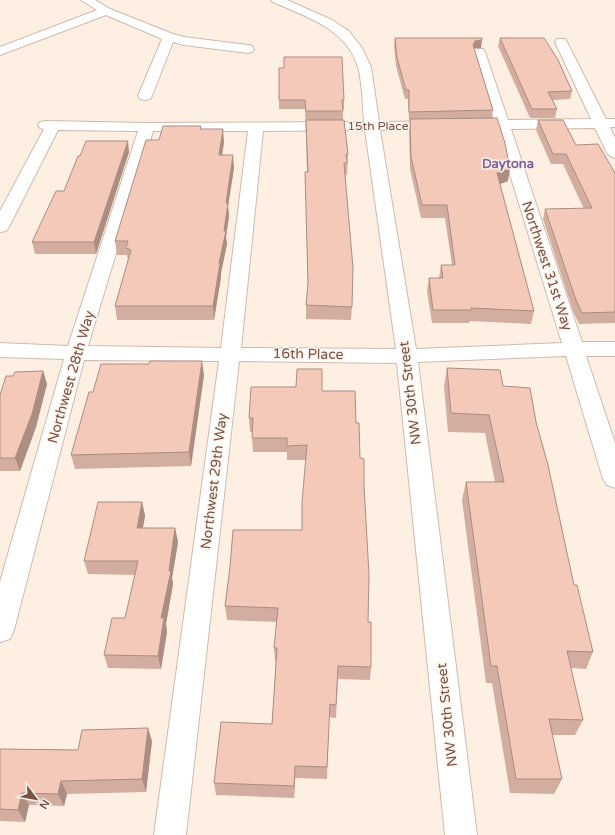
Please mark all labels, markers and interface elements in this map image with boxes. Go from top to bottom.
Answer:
street label: 15th Place [348,119,409,133]
district label: Daytona [482,156,534,172]
street label: Northwest 31st Way [518,199,576,333]
street label: Northwest 28th Way [44,308,98,445]
street label: NW 30th Street [395,340,425,446]
street label: 16th Place [272,345,344,363]
street label: Northwest 29th Way [197,411,231,550]
street label: NW 30th Street [433,662,461,768]
north arrow [16,779,56,819]
text: N [36,797,52,811]

